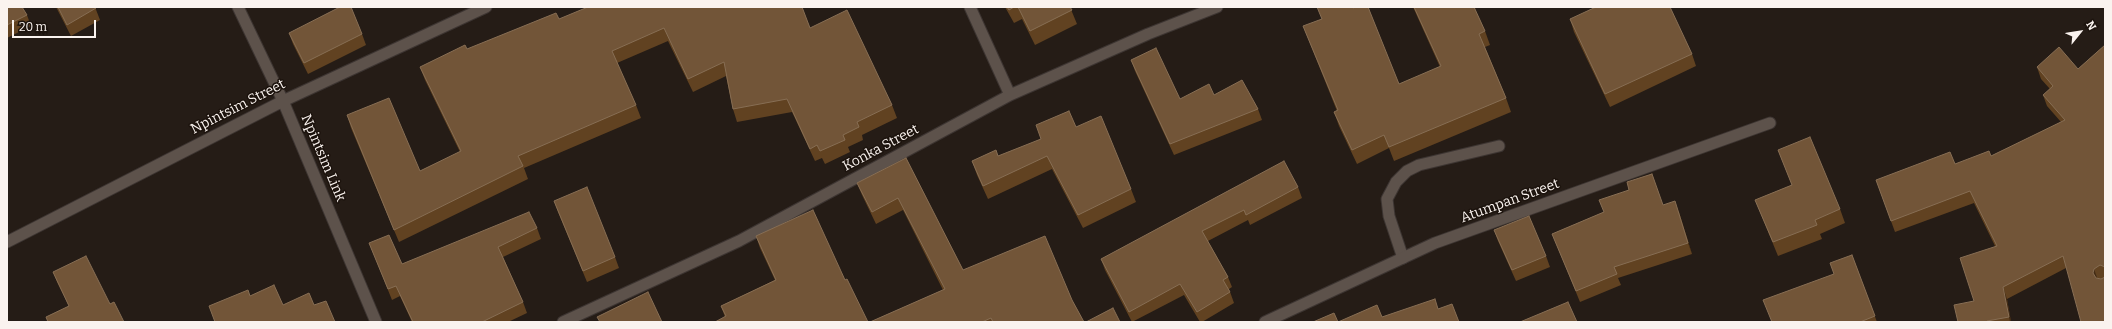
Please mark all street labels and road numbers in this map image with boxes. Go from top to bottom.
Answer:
street label: Npintsim Street [188,76,288,138]
street label: Npintsim Link [297,112,349,204]
street label: Konka Street [840,121,922,175]
street label: Atumpan Street [1458,175,1562,227]

